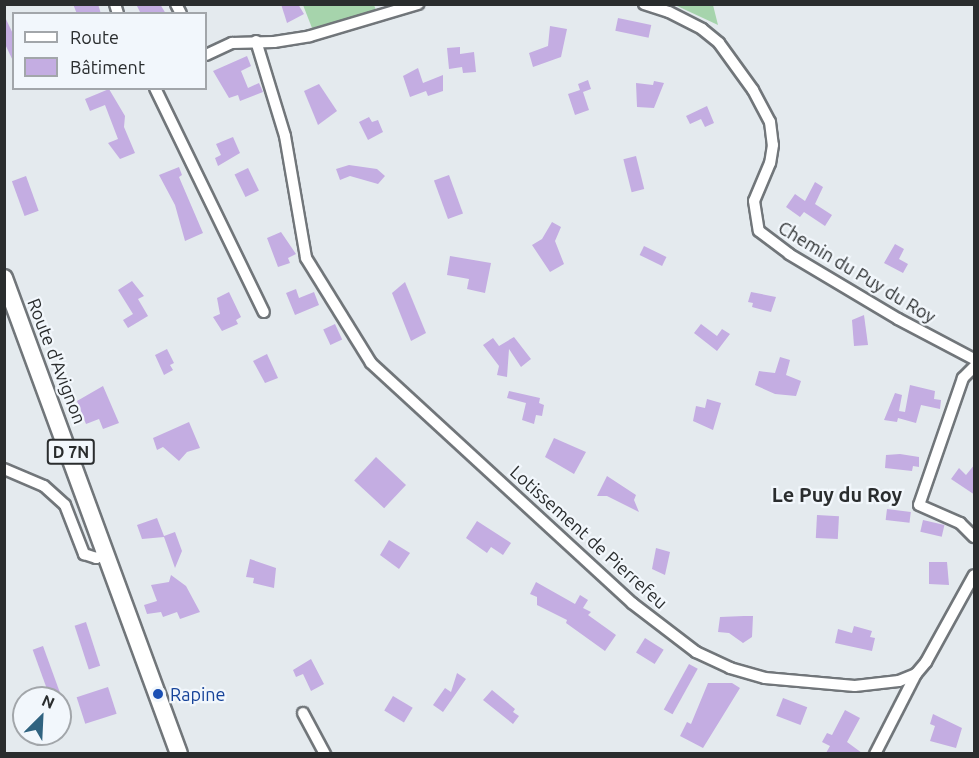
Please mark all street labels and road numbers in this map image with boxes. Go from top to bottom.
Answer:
street label: Chemin du Puy du Roy [774,217,940,327]
street label: Route d'Avignon [23,295,91,427]
road number: D 7N [46,439,97,465]
street label: Lotissement de Pierrefeu [506,461,672,613]

